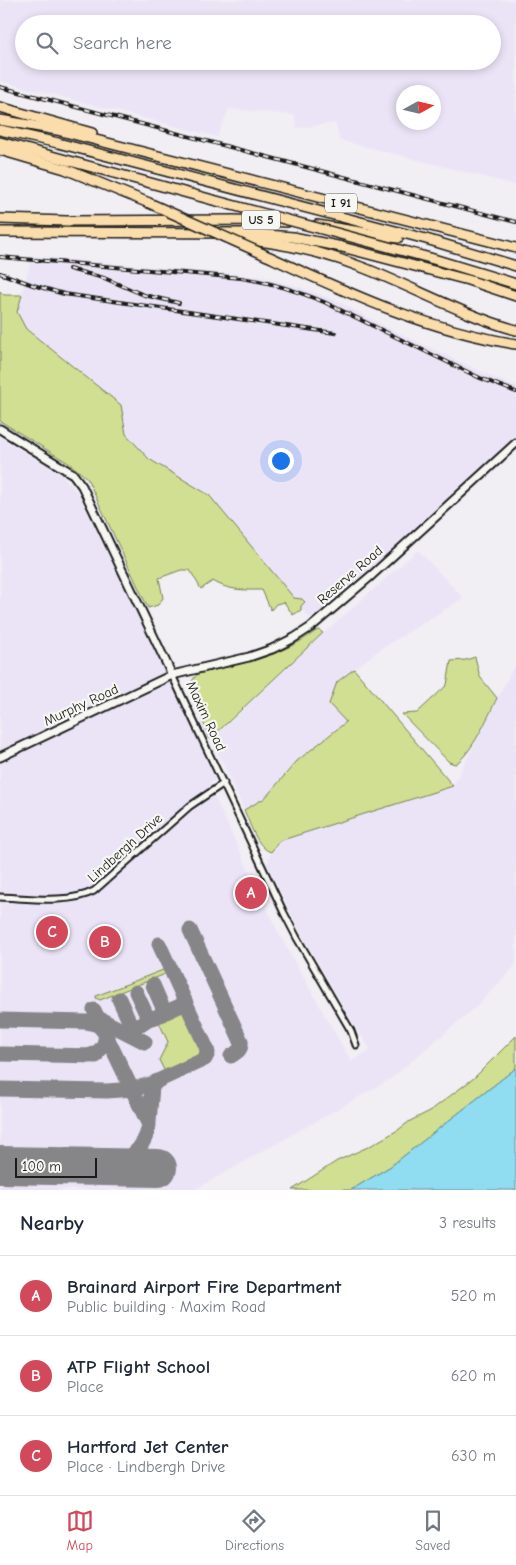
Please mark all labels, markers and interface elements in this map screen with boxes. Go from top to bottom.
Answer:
search box [15,15,501,70]
icon: search [33,29,61,57]
text: Search here [73,32,172,54]
north arrow [396,85,441,130]
road number: I 91 [325,194,357,212]
road number: US 5 [242,210,280,230]
your location [268,448,294,474]
street label: Reserve Road [314,542,386,608]
street label: Maxim Road [182,678,230,754]
street label: Murphy Road [41,680,121,730]
street label: Lindbergh Drive [84,810,166,886]
pin: A [235,874,267,912]
pin: C [36,913,68,951]
pin: B [89,923,121,961]
scale bar [15,1155,98,1178]
text: 100 m [22,1158,61,1175]
text: Nearby [20,1211,84,1235]
text: 3 results [439,1214,496,1232]
text: Brainard Airport Fire Department [67,1276,341,1298]
text: A [32,1287,40,1305]
text: 520 m [451,1287,496,1305]
text: Public building · Maxim Road [67,1298,266,1316]
text: ATP Flight School [67,1356,210,1378]
text: B [31,1367,41,1385]
text: 620 m [451,1367,496,1385]
text: Place [67,1378,103,1396]
text: Hartford Jet Center [67,1436,229,1458]
text: C [31,1447,41,1465]
text: 630 m [451,1447,496,1465]
text: Place · Lindbergh Drive [67,1458,225,1476]
tab: Map [66,1507,94,1554]
tab: Directions [225,1507,284,1554]
tab: Saved [415,1507,450,1554]

